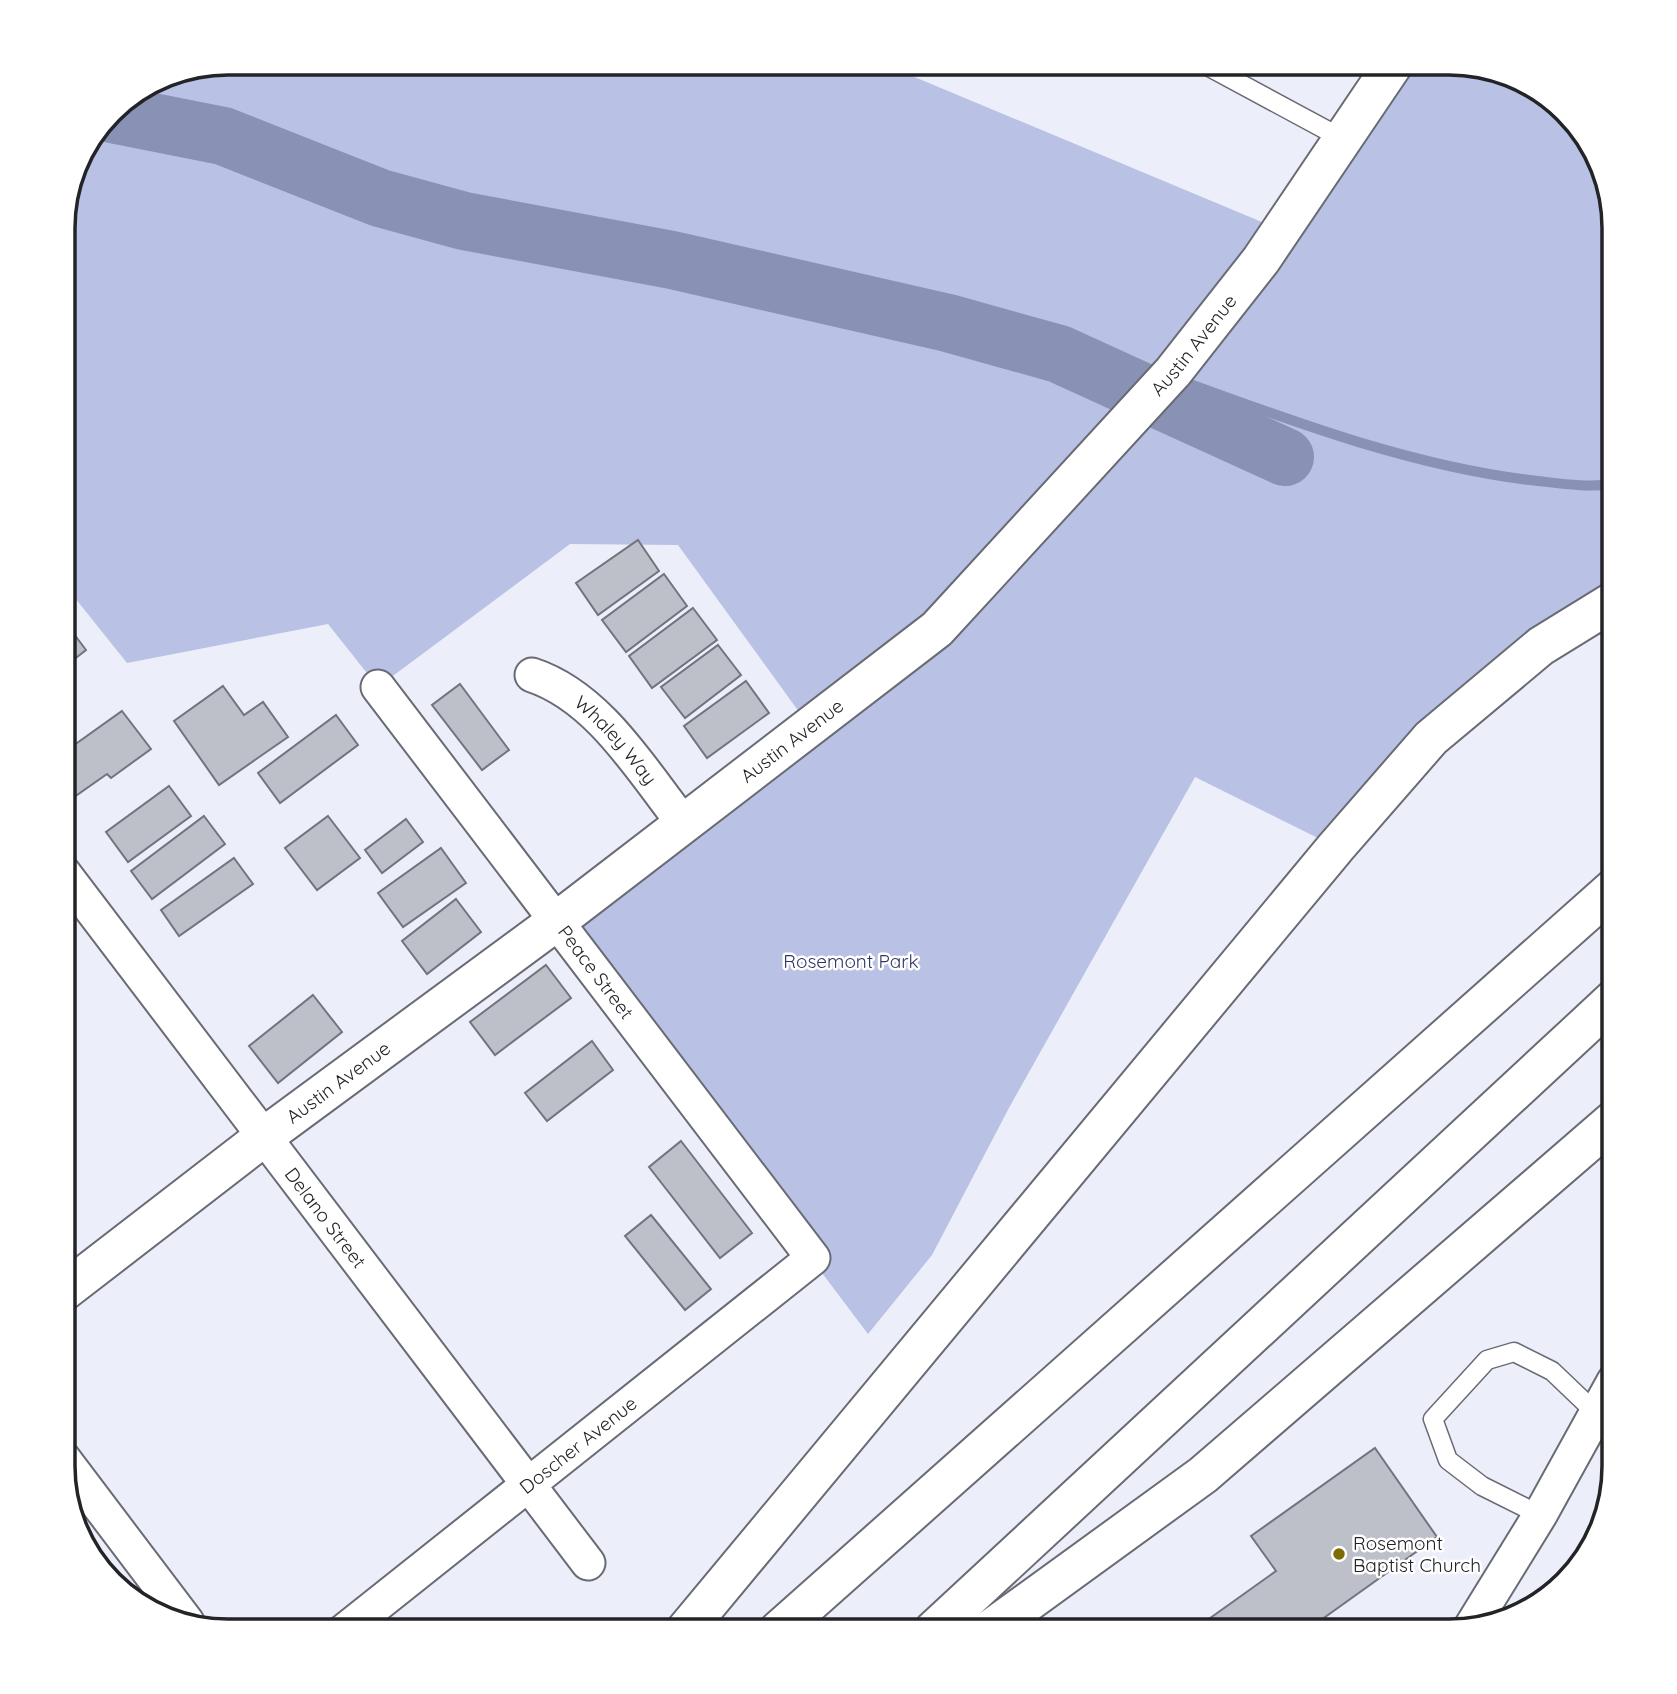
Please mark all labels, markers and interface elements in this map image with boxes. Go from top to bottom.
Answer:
street label: Austin Avenue [1145,289,1242,401]
street label: Whaley Way [570,690,662,790]
street label: Austin Avenue [736,693,848,788]
street label: Peace Street [553,920,639,1024]
park label: Rosemont Park [783,949,919,973]
street label: Austin Avenue [281,1036,395,1128]
street label: Delano Street [280,1162,371,1273]
street label: Doscher Avenue [515,1391,642,1499]
place label: Rosemont Baptist Church [1353,1531,1481,1577]
marker: Rosemont Baptist Church [1331,1546,1347,1562]

